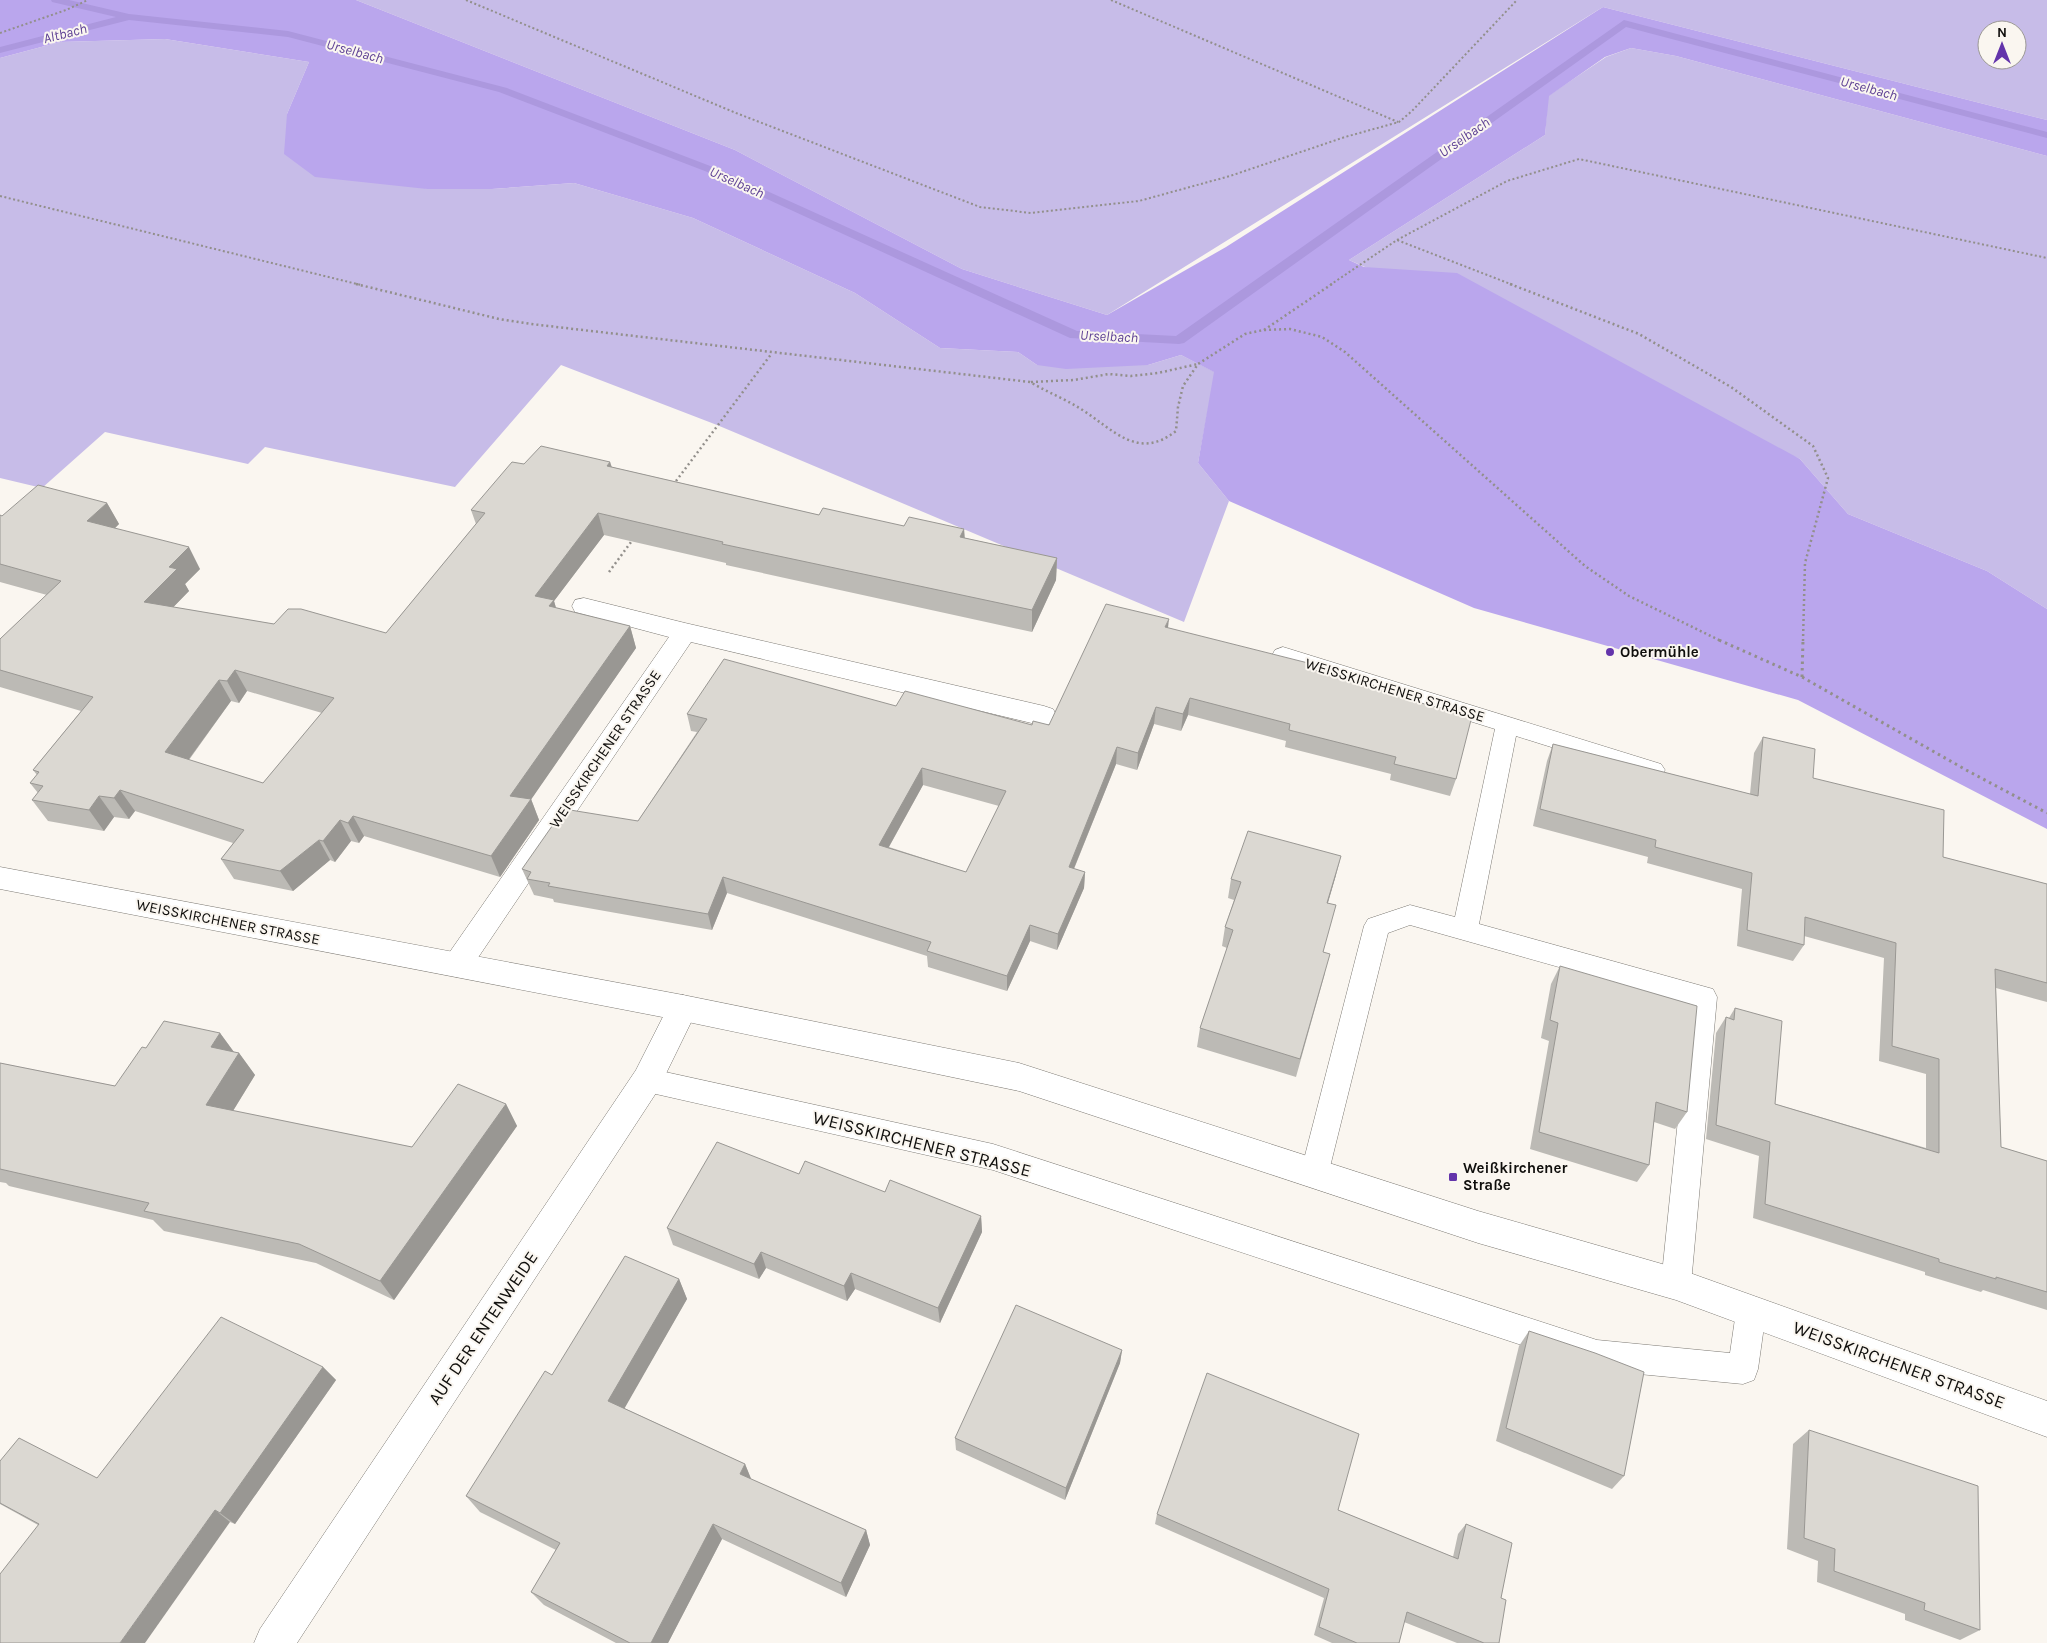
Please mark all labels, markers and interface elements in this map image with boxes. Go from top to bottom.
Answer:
water label: Altbach [42,20,89,47]
north arrow [1977,20,2027,70]
text: N [1997,24,2007,41]
water label: Urselbach [325,36,385,67]
water label: Urselbach [1839,73,1899,104]
water label: Urselbach [1436,114,1493,161]
water label: Urselbach [707,163,767,202]
water label: Urselbach [1079,326,1138,347]
place label: Obermühle [1620,643,1699,661]
marker: Obermühle [1604,646,1616,658]
street label: WEISSKIRCHENER STRASSE [1303,654,1487,726]
street label: WEISSKIRCHENER STRASSE [545,667,665,831]
street label: WEISSKIRCHENER STRASSE [135,895,321,949]
street label: WEISSKIRCHENER STRASSE [811,1106,1033,1182]
place label: Weißkirchener Straße [1463,1159,1567,1194]
marker: Weißkirchener Straße [1447,1171,1459,1183]
street label: AUF DER ENTENWEIDE [423,1247,543,1409]
street label: WEISSKIRCHENER STRASSE [1790,1316,2008,1414]

